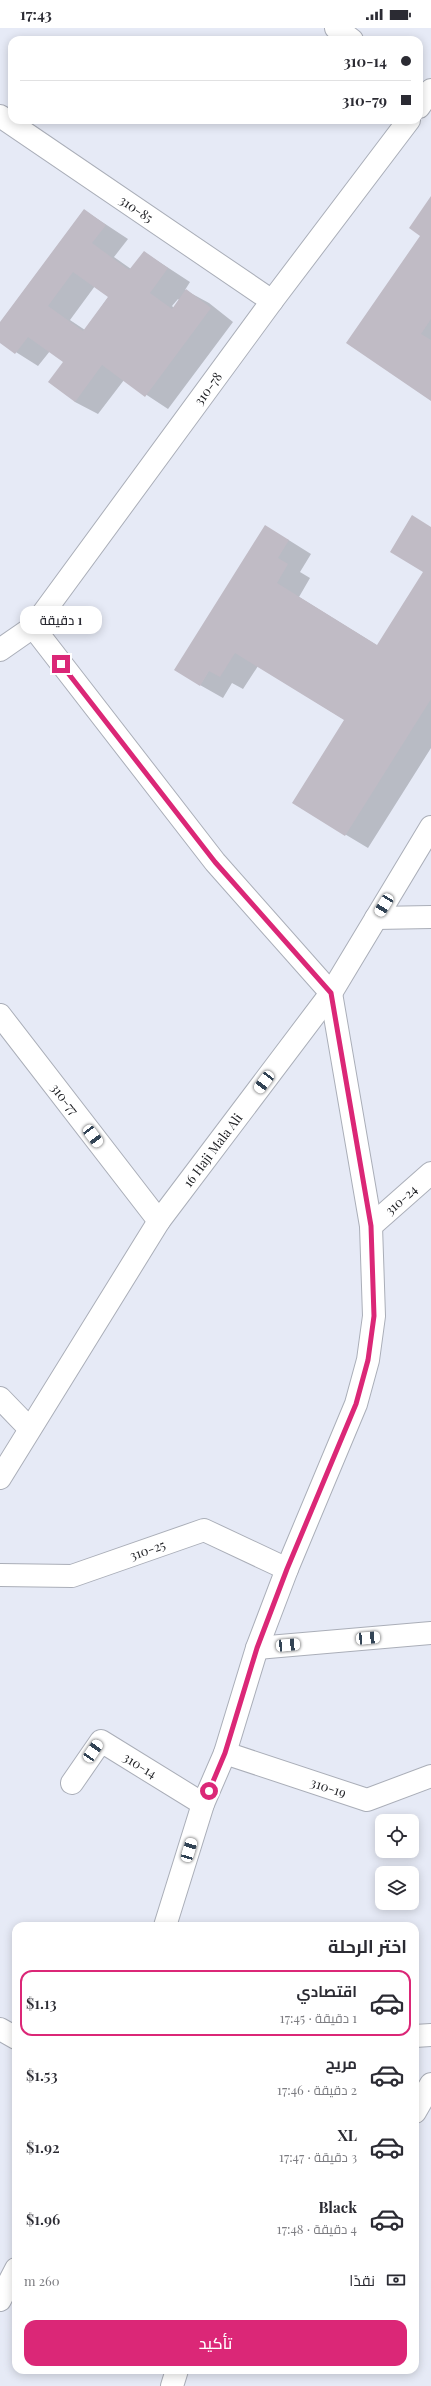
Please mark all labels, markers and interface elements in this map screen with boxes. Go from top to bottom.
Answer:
text: 17:43 [20,4,52,24]
text: 310-14 [344,51,387,71]
text: 310-79 [342,90,387,110]
street label: 310-85 [117,191,157,226]
street label: 310-78 [190,368,225,408]
callout: 1 دقيقة [20,606,102,634]
text: 1 دقيقة [40,611,82,628]
route end [52,655,70,673]
car [373,892,395,918]
car [252,1069,276,1095]
street label: 310-77 [48,1079,83,1118]
street label: 16 Haji Mala Ali [179,1109,245,1190]
car [81,1123,105,1149]
street label: 310-24 [381,1180,420,1218]
street label: 310-25 [127,1535,167,1563]
car [356,1631,380,1645]
car [276,1638,300,1652]
car [81,1738,105,1764]
street label: 310-14 [120,1748,160,1781]
street label: 310-19 [309,1773,349,1801]
route start [200,1782,218,1800]
map controls [375,1814,419,1910]
button: locate [375,1814,419,1858]
car [180,1837,198,1863]
button: layers [375,1866,419,1910]
text: اختر الرحلة [328,1934,407,1958]
text: اقتصادي [297,1981,357,2001]
icon: car [369,1985,405,2021]
text: $1.13 [26,1993,57,2013]
text: 1 دقيقة · 17:45 [280,2009,357,2026]
text: مريح [325,2053,357,2073]
icon: car [369,2057,405,2093]
text: $1.53 [26,2065,58,2085]
text: 2 دقيقة · 17:46 [277,2081,357,2098]
text: XL [337,2125,357,2145]
icon: car [369,2129,405,2165]
text: $1.92 [26,2137,60,2157]
text: 3 دقيقة · 17:47 [279,2148,357,2165]
text: Black [318,2197,357,2217]
icon: car [369,2201,405,2237]
text: $1.96 [26,2209,60,2229]
text: 4 دقيقة · 17:48 [277,2220,357,2237]
icon: cash [385,2269,407,2291]
text: نقدًا [349,2270,375,2290]
text: 260 m [24,2272,60,2289]
button: تأكيد [24,2320,407,2366]

